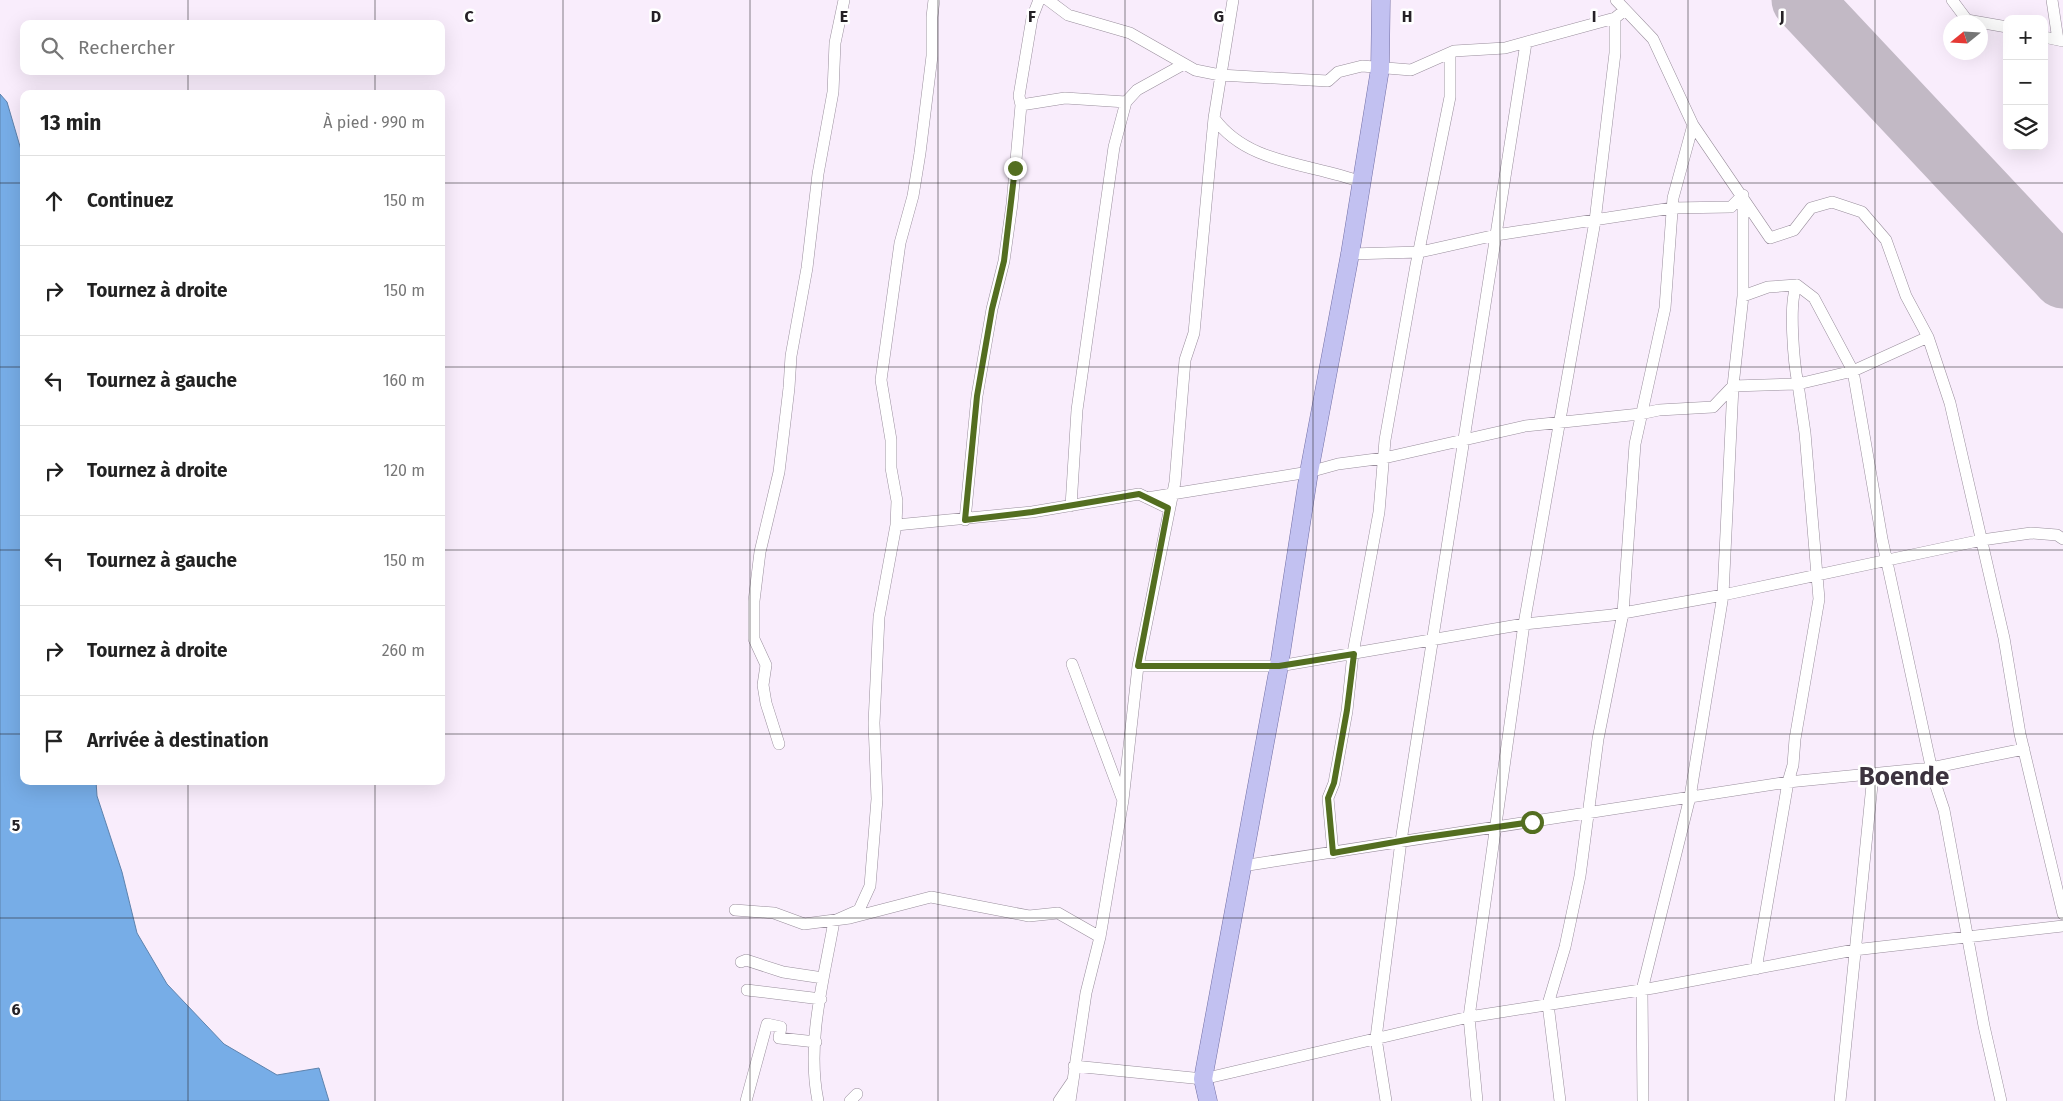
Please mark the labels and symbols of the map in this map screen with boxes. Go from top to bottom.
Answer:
text: C [464,7,474,26]
text: D [651,7,661,26]
text: E [840,7,848,26]
text: F [1028,7,1036,26]
text: G [1214,7,1224,26]
text: H [1402,7,1412,26]
text: I [1592,7,1596,26]
text: J [1778,7,1785,26]
north arrow [1943,15,1988,60]
route end [1004,157,1027,180]
district label: Boende [1859,761,1949,792]
route start [1521,811,1544,834]
text: 5 [12,816,21,835]
text: 6 [11,1000,21,1019]

